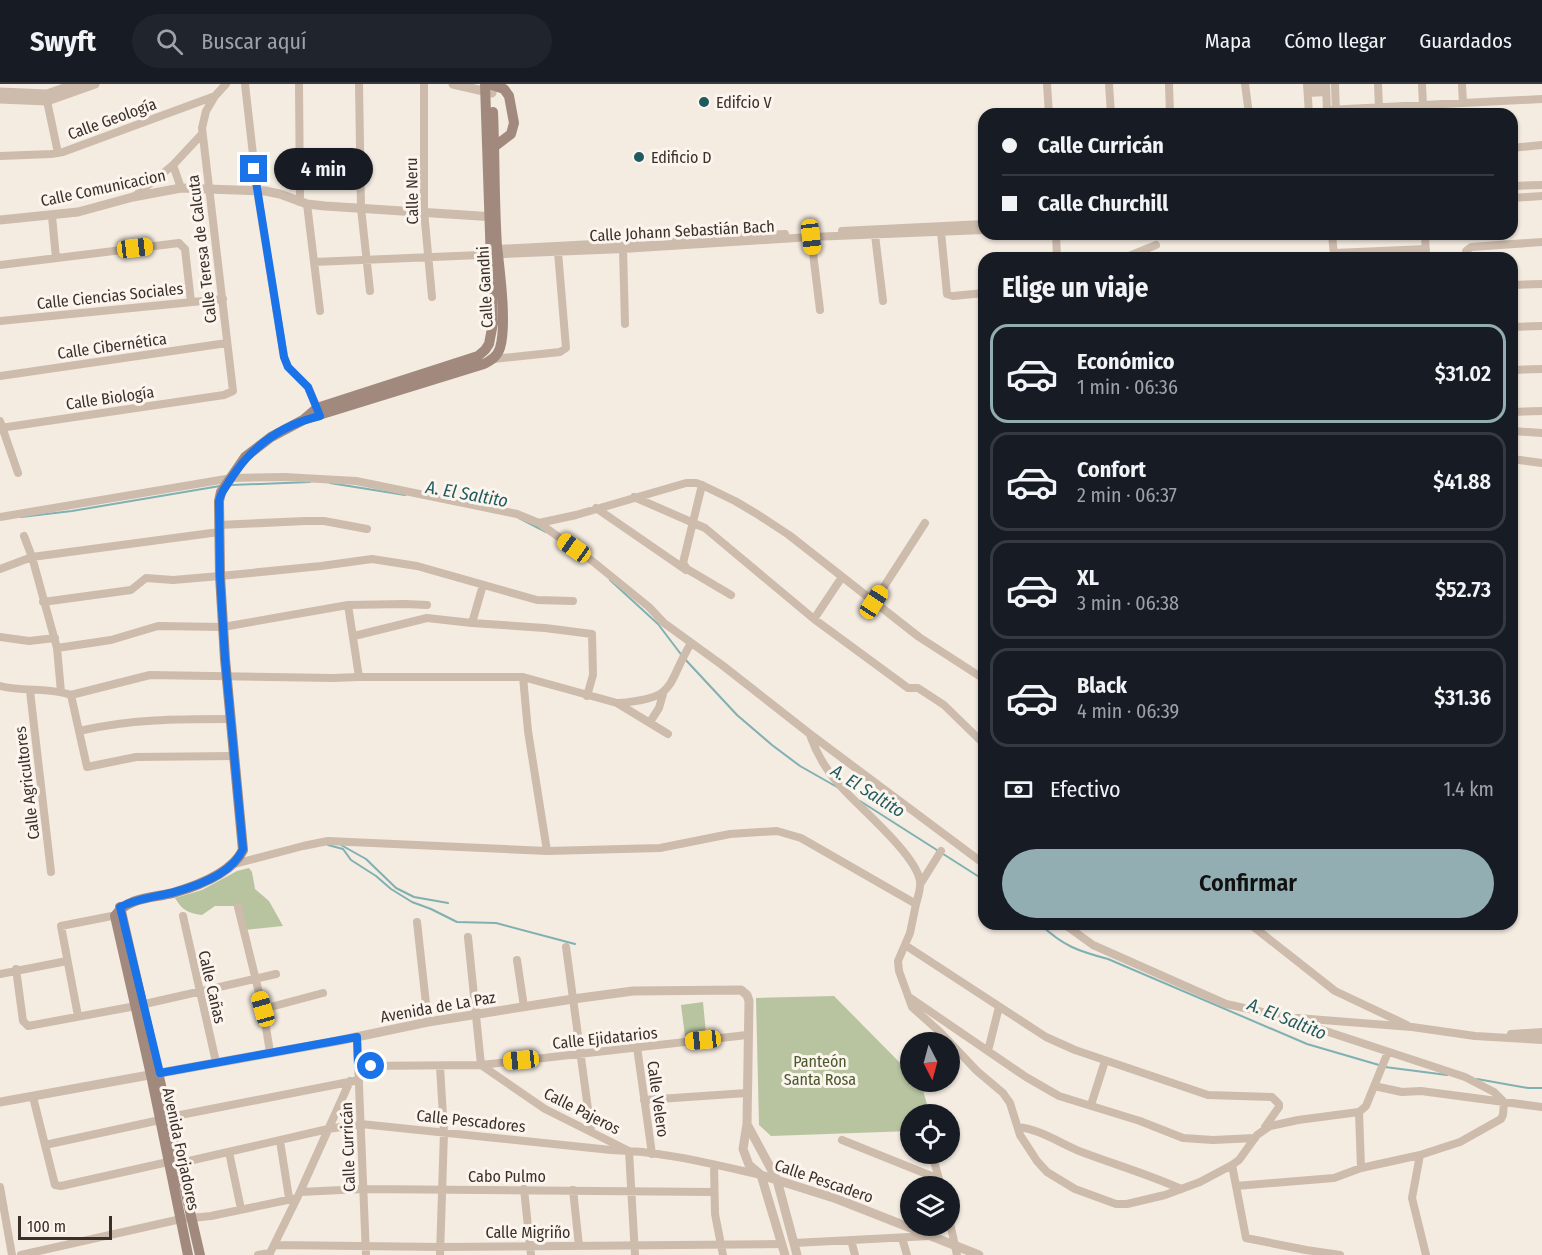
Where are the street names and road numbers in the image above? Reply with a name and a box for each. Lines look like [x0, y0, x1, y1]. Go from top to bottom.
street label: Calle Geología [65, 94, 159, 144]
street label: Calle Neru [402, 157, 422, 225]
street label: Calle Comunicacion [39, 165, 167, 211]
street label: Calle Teresa de Calcuta [183, 173, 221, 324]
street label: Calle Johann Sebastián Bach [589, 217, 775, 245]
street label: Calle Gandhi [473, 245, 497, 329]
street label: Calle Ciencias Sociales [36, 279, 184, 313]
street label: Calle Cibernética [56, 329, 168, 363]
street label: Calle Biología [65, 382, 155, 414]
street label: Calle Agricultores [11, 725, 43, 841]
street label: Calle Cañas [194, 949, 230, 1026]
street label: Avenida de La Paz [379, 988, 497, 1026]
street label: Calle Ejidatarios [552, 1023, 659, 1053]
street label: Calle Velero [643, 1060, 673, 1138]
street label: Calle Pajeros [541, 1084, 624, 1138]
street label: Avenida Forjadores [159, 1086, 203, 1212]
street label: Calle Curricán [337, 1102, 359, 1192]
street label: Calle Pescadores [415, 1106, 527, 1136]
street label: Calle Pescadero [772, 1155, 876, 1207]
street label: Cabo Pulmo [468, 1167, 546, 1186]
street label: Calle Migriño [485, 1223, 571, 1242]

